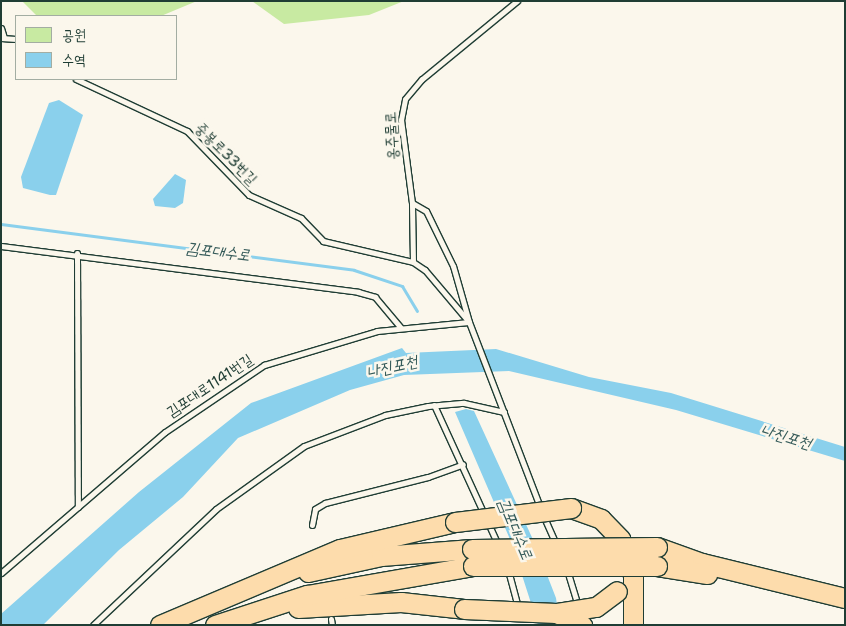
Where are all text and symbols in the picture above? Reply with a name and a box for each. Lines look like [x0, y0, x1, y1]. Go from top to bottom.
legend [15, 15, 178, 80]
text: 공원 [62, 25, 86, 45]
text: 수역 [62, 50, 86, 70]
street label: 옹주물로 [382, 111, 402, 161]
street label: 중봉로33번길 [191, 119, 261, 189]
water label: 김포대수로 [185, 239, 251, 265]
street label: 김포대로1141번길 [164, 351, 256, 421]
water label: 나진포천 [365, 352, 419, 382]
water label: 나진포천 [759, 420, 813, 454]
water label: 김포대수로 [494, 496, 536, 562]

